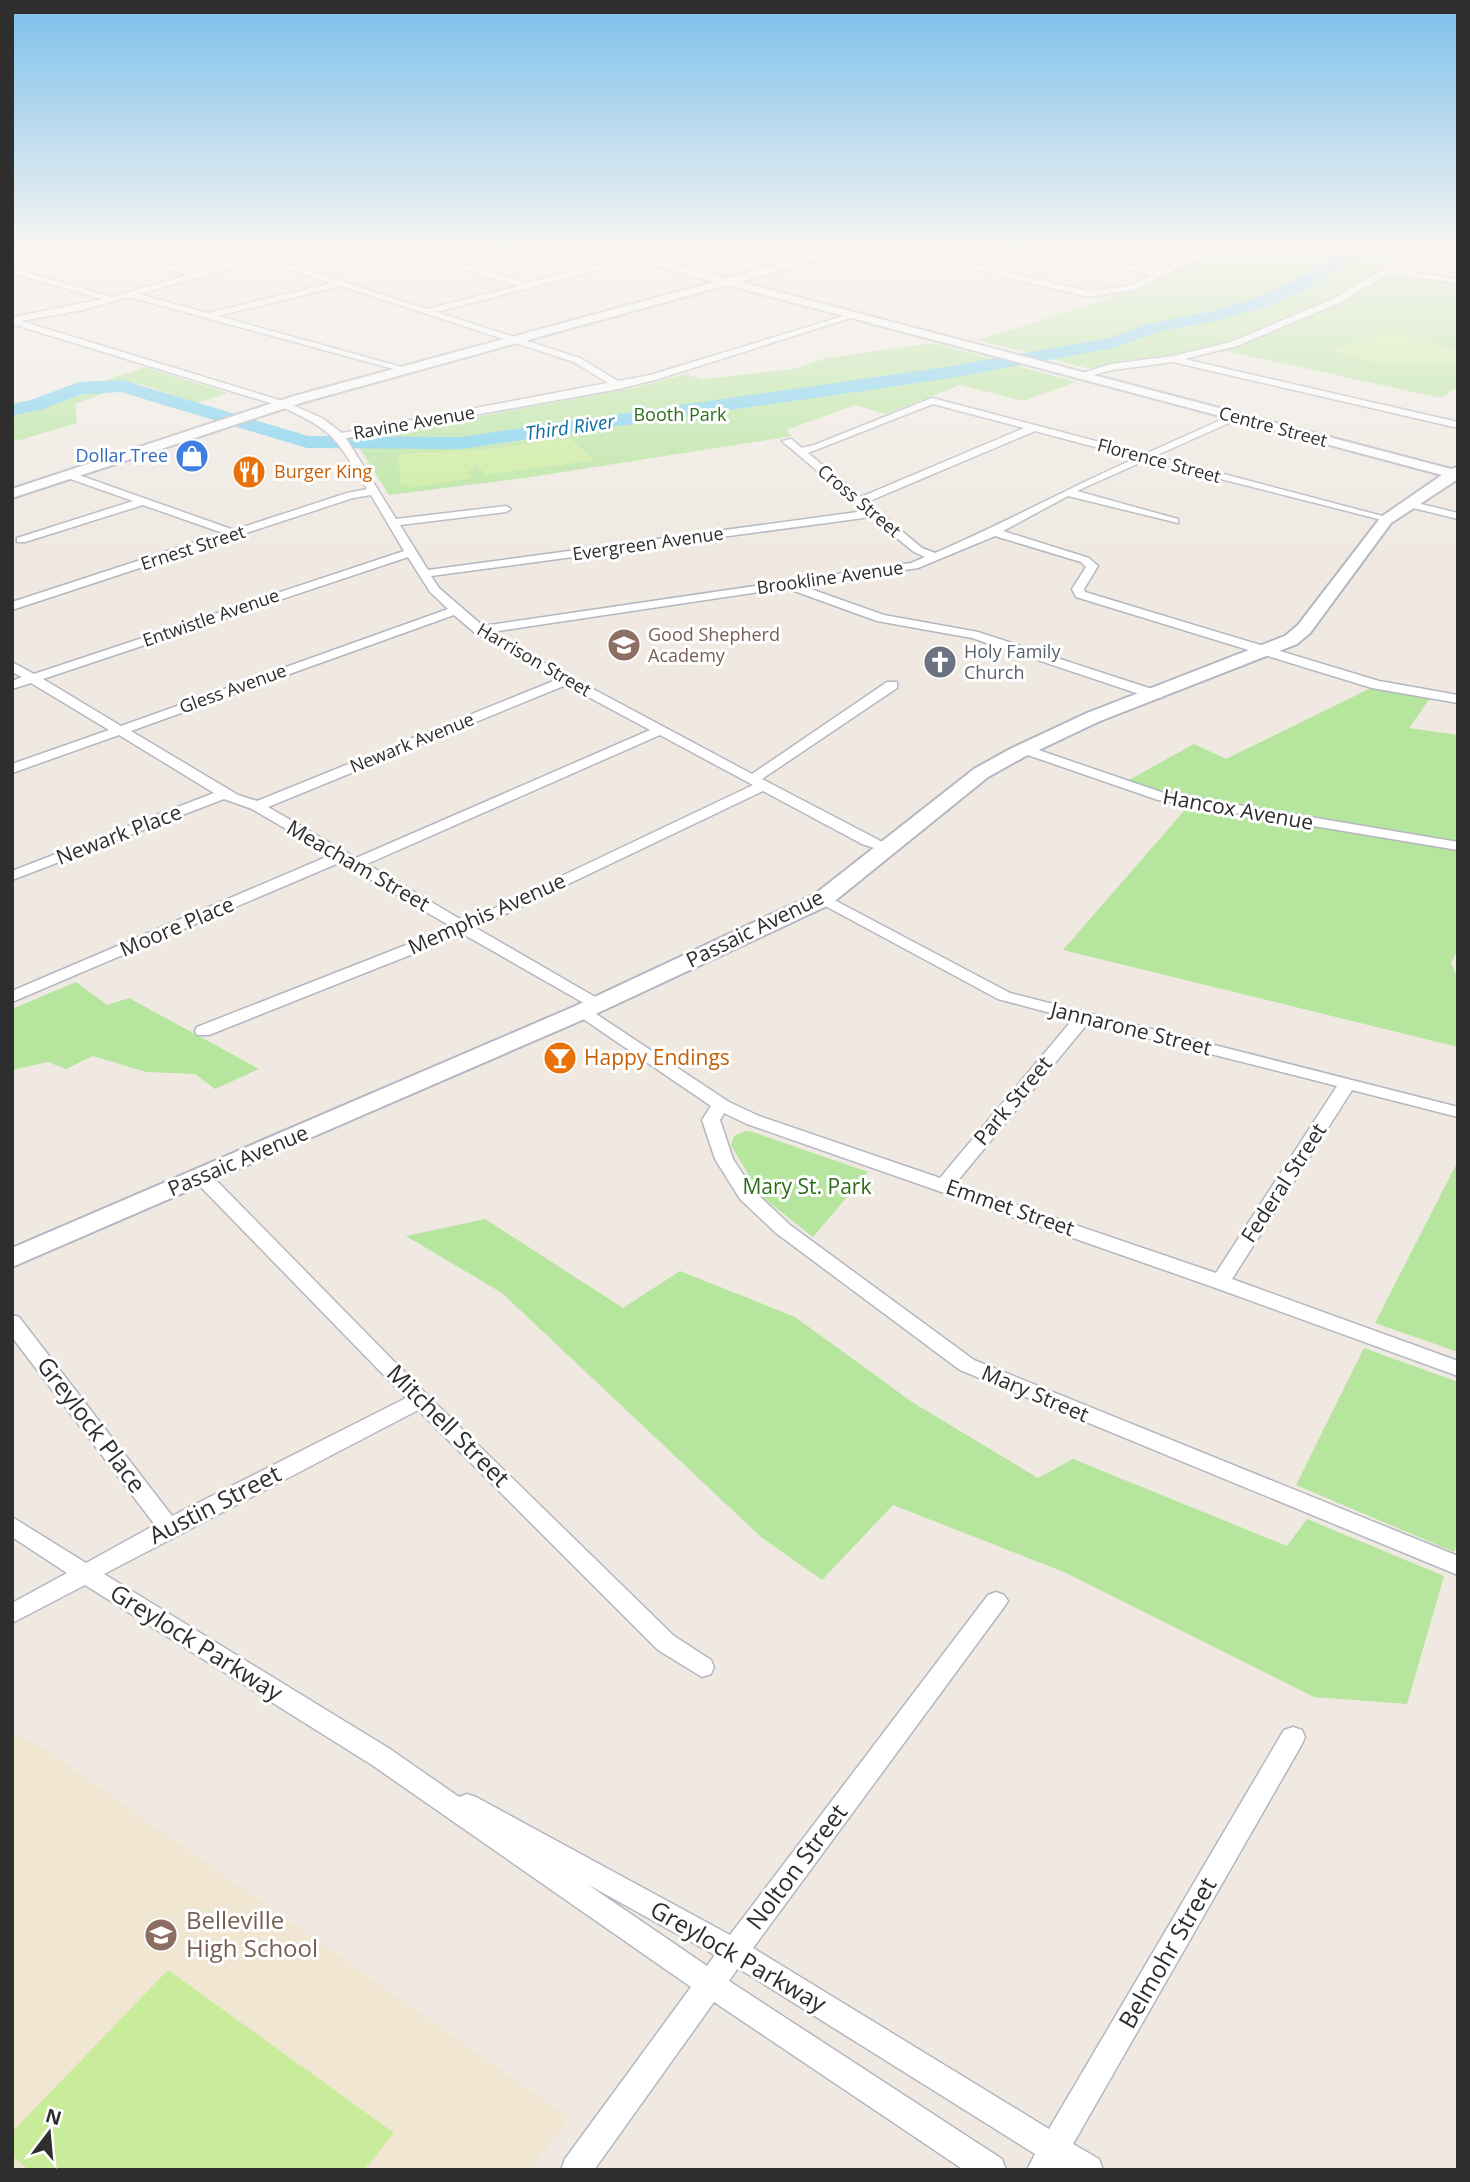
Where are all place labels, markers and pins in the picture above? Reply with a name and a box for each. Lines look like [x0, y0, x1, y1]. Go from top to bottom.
shop icon: Dollar Tree [173, 437, 211, 475]
place label: Dollar Tree [76, 443, 168, 467]
restaurant icon: Burger King [230, 453, 268, 491]
place label: Burger King [274, 459, 373, 483]
place label: Good Shepherd Academy [648, 622, 780, 667]
school or university icon: Good Shepherd Academy [605, 626, 643, 664]
place label: Holy Family Church [964, 639, 1061, 684]
church icon: Holy Family Church [921, 643, 959, 681]
bar icon: Happy Endings [541, 1039, 579, 1077]
place label: Happy Endings [584, 1043, 730, 1071]
place label: Belleville High School [186, 1903, 318, 1964]
school or university icon: Belleville High School [142, 1916, 180, 1954]

